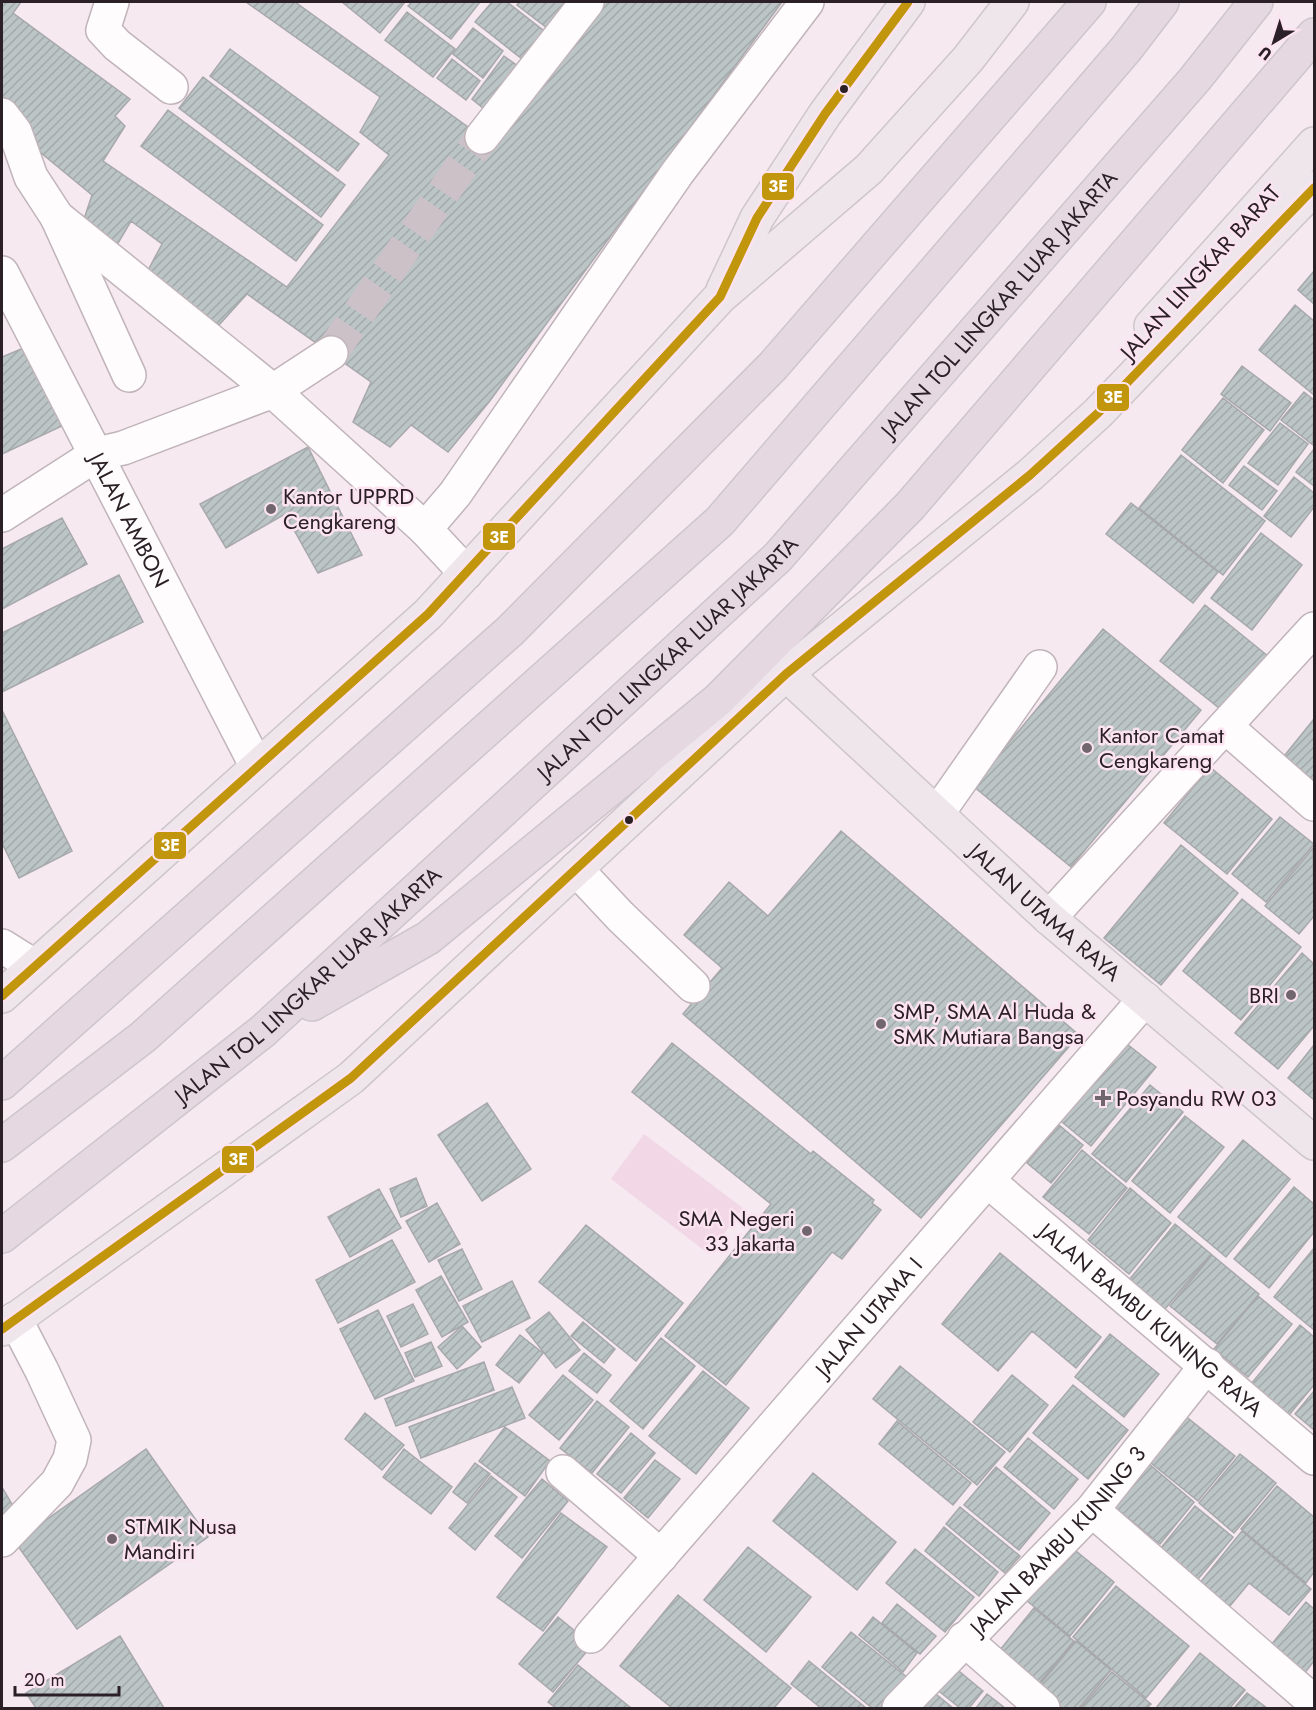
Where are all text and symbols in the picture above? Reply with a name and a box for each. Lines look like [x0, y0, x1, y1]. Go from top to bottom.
north arrow [1244, 12, 1304, 72]
text: U [1254, 41, 1277, 66]
unlabelled marker [838, 83, 850, 95]
street label: JALAN TOL LINGKAR LUAR JAKARTA [871, 163, 1125, 447]
line badge: 3E [761, 172, 795, 201]
text: 3E [768, 175, 788, 198]
street label: JALAN LINGKAR BARAT [1111, 177, 1288, 369]
line badge: 3E [1096, 383, 1130, 412]
text: 3E [1103, 386, 1123, 409]
street label: JALAN AMBON [80, 444, 178, 593]
place label: Kantor UPPRD Cengkareng [283, 480, 414, 537]
marker: Kantor UPPRD Cengkareng [264, 502, 278, 516]
line badge: 3E [482, 522, 516, 551]
text: 3E [489, 526, 509, 549]
street label: JALAN TOL LINGKAR LUAR JAKARTA [528, 529, 806, 789]
place label: Kantor Camat Cengkareng [1099, 719, 1224, 776]
marker: Kantor Camat Cengkareng [1080, 741, 1094, 755]
unlabelled marker [623, 814, 635, 826]
line badge: 3E [153, 831, 187, 860]
text: 3E [160, 834, 180, 857]
street label: JALAN UTAMA RAYA [960, 834, 1128, 989]
street label: JALAN TOL LINGKAR LUAR JAKARTA [165, 858, 449, 1113]
place label: BRI [1249, 979, 1279, 1011]
marker: BRI [1284, 988, 1298, 1002]
place label: SMP, SMA Al Huda & SMK Mutiara Bangsa [893, 995, 1096, 1052]
marker: SMP, SMA Al Huda & SMK Mutiara Bangsa [874, 1017, 888, 1031]
place label: Posyandu RW 03 [1116, 1082, 1277, 1114]
marker: Posyandu RW 03 [1094, 1089, 1112, 1107]
line badge: 3E [221, 1145, 255, 1174]
text: 3E [228, 1148, 248, 1171]
place label: SMA Negeri 33 Jakarta [678, 1202, 795, 1259]
street label: JALAN BAMBU KUNING RAYA [1030, 1213, 1270, 1424]
marker: SMA Negeri 33 Jakarta [800, 1224, 814, 1238]
street label: JALAN UTAMA I [806, 1250, 930, 1386]
street label: JALAN BAMBU KUNING 3 [960, 1439, 1153, 1644]
place label: STMIK Nusa Mandiri [124, 1510, 237, 1567]
marker: STMIK Nusa Mandiri [105, 1532, 119, 1546]
scale bar [15, 1659, 118, 1697]
text: 20 m [24, 1667, 64, 1693]

